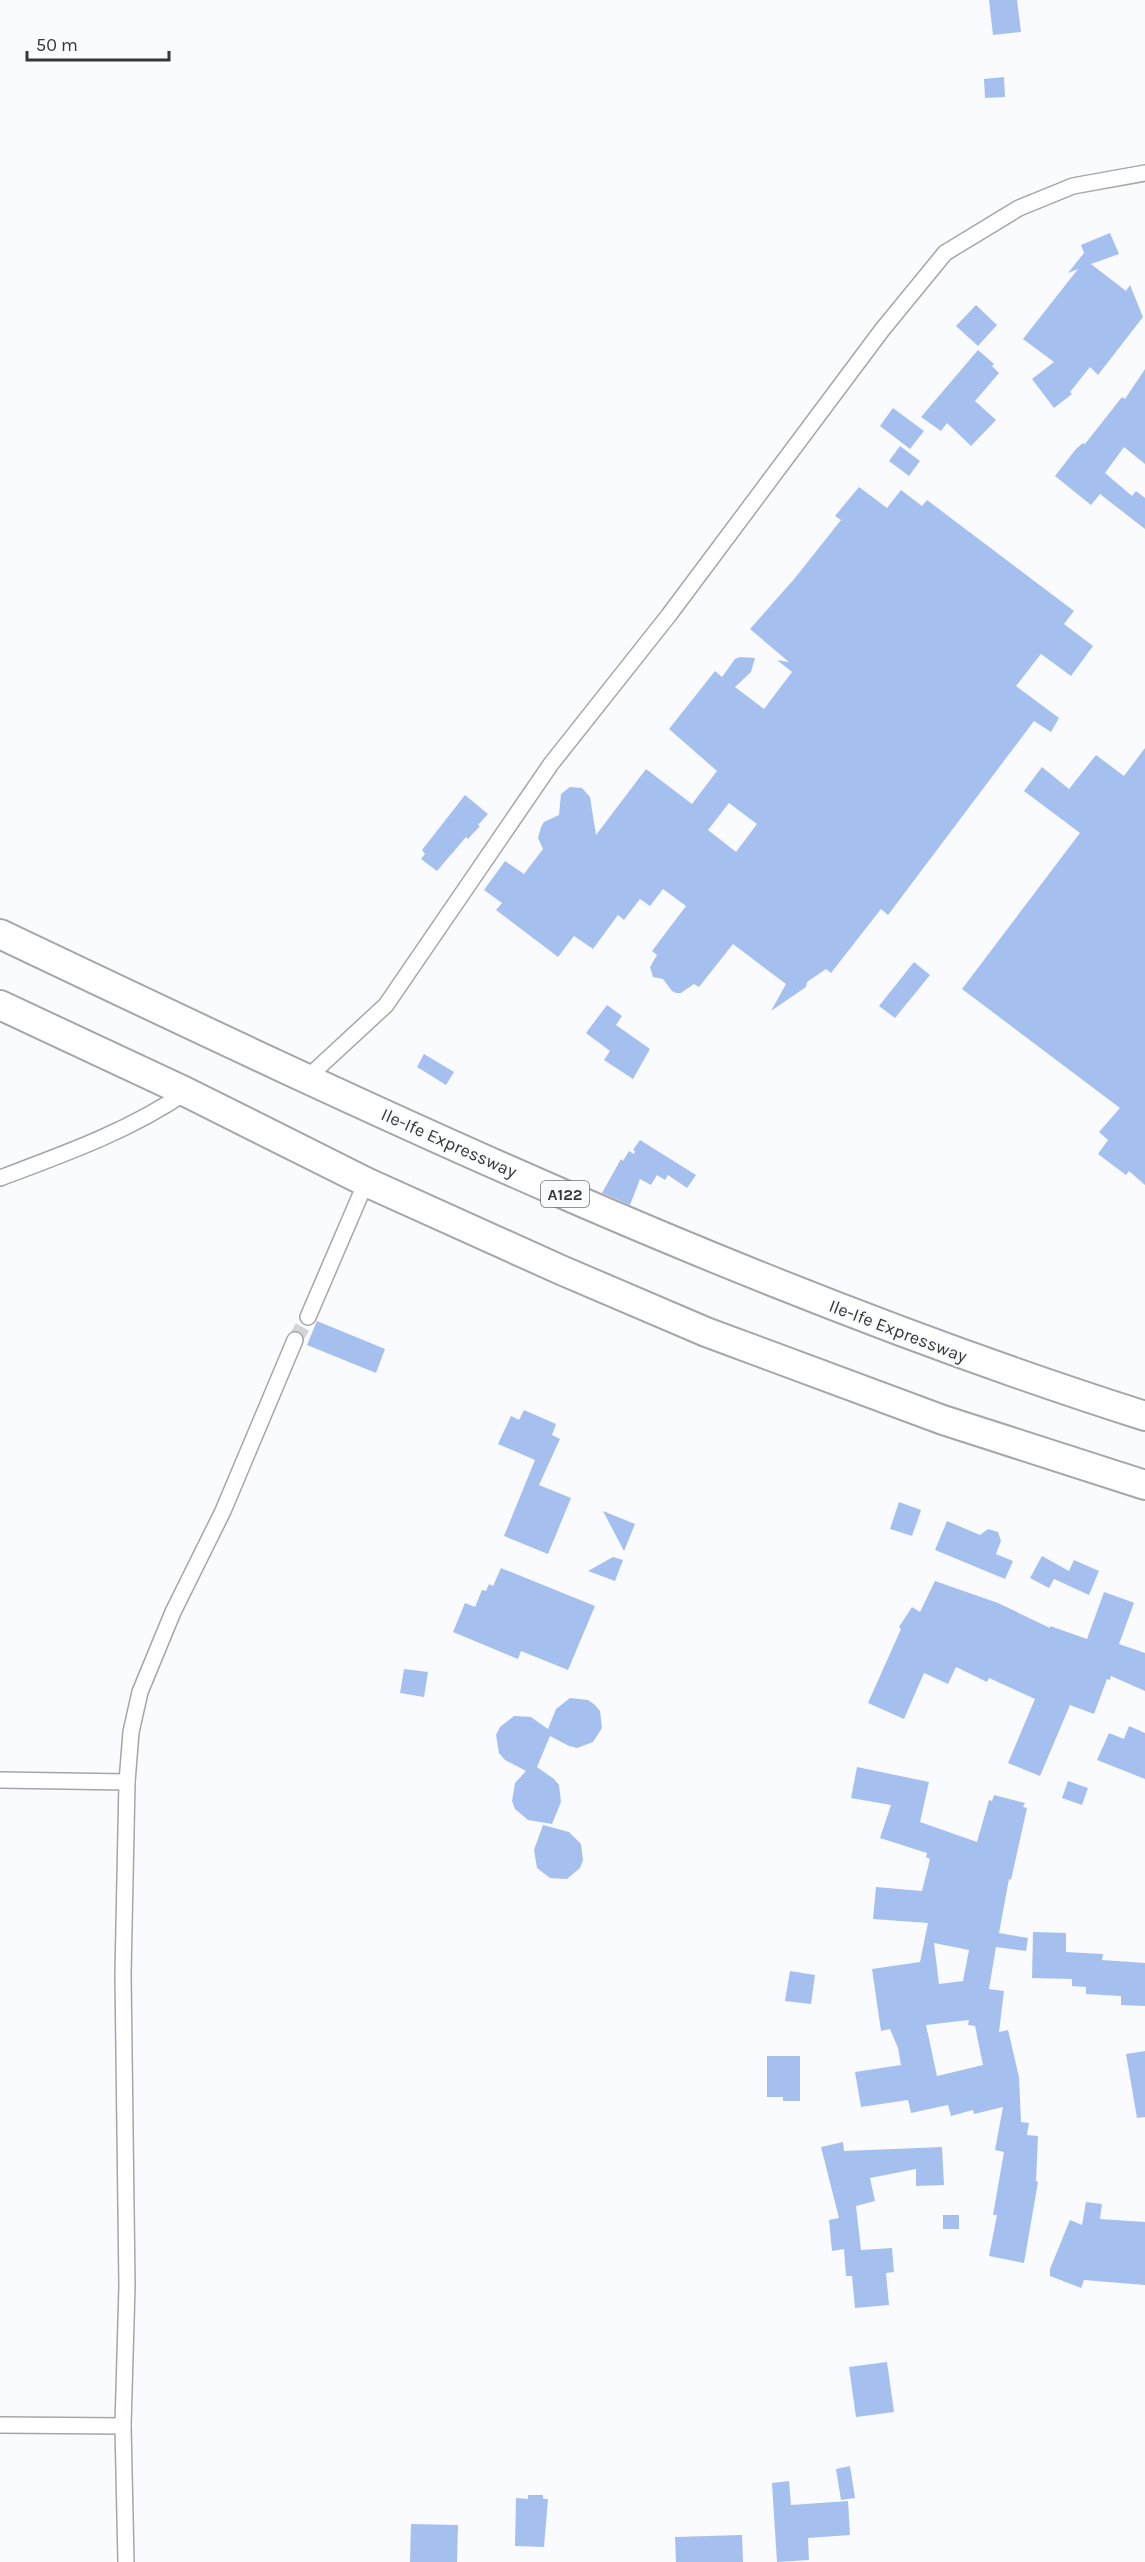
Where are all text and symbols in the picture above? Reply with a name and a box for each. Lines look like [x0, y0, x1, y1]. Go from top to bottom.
scale bar [27, 24, 170, 62]
text: 50 m [36, 34, 78, 56]
street label: Ile-Ife Expressway [378, 1103, 521, 1183]
road number: A122 [541, 1181, 589, 1207]
street label: Ile-Ife Expressway [826, 1295, 971, 1368]

